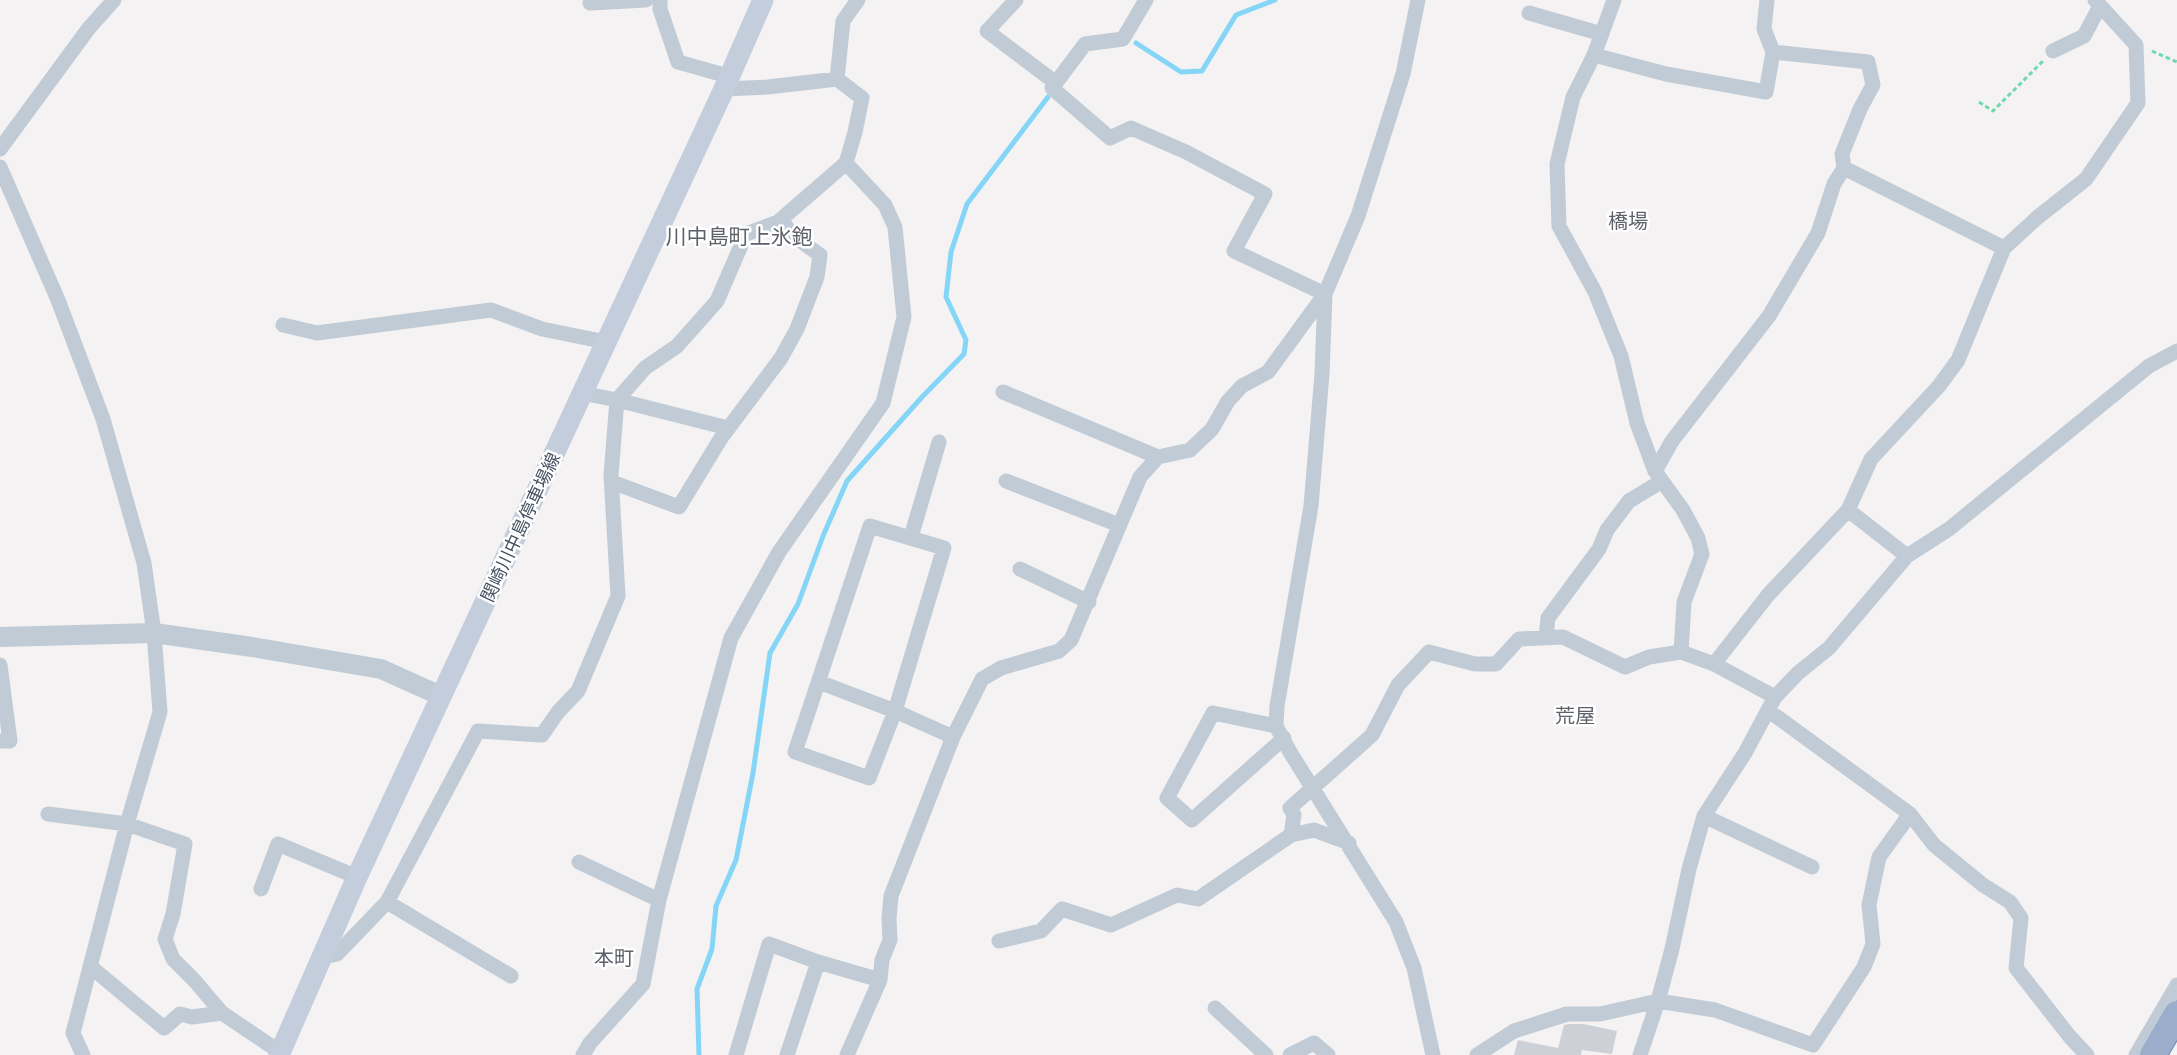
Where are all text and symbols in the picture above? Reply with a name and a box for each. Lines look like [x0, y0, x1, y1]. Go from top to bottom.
district label: 橋場 [1608, 208, 1648, 232]
district label: 川中島町上氷鉋 [666, 223, 813, 248]
street label: 関崎川中島停車場線 [476, 449, 564, 605]
district label: 荒屋 [1555, 703, 1595, 727]
district label: 本町 [594, 945, 634, 969]

